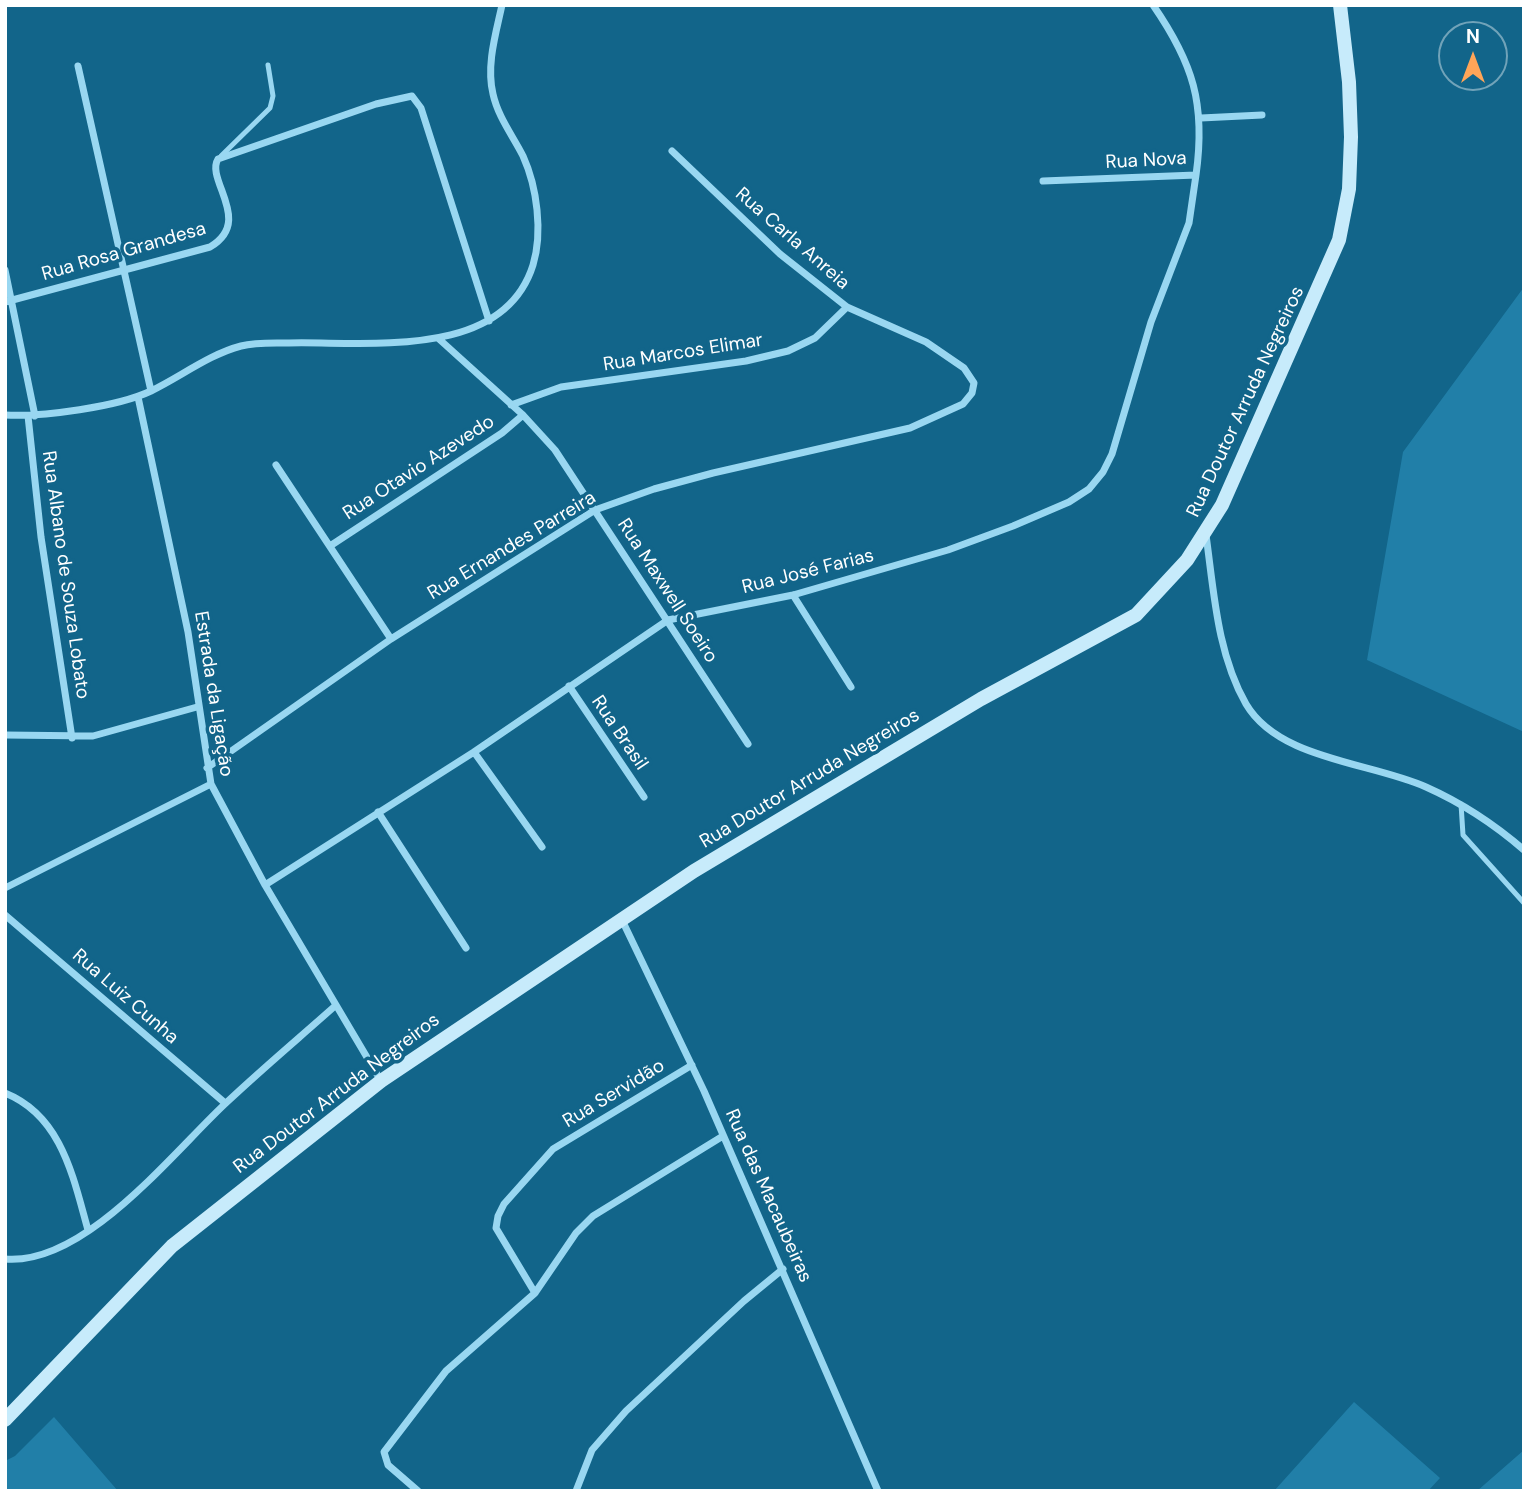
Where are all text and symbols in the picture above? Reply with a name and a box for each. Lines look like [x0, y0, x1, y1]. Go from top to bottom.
north arrow [1438, 21, 1508, 91]
text: N [1466, 24, 1480, 49]
street label: Rua Nova [1105, 147, 1187, 175]
street label: Rua Carla Anreia [730, 183, 854, 295]
street label: Rua Rosa Grandesa [39, 218, 209, 286]
street label: Rua Doutor Arruda Negreiros [1182, 283, 1310, 521]
street label: Rua Marcos Elimar [602, 329, 764, 377]
street label: Rua Otavio Azevedo [339, 411, 499, 525]
street label: Rua Albano de Souza Lobato [36, 450, 94, 700]
street label: Rua Ernandes Parreira [424, 487, 600, 605]
street label: Rua Maxwell Soeiro [612, 515, 722, 667]
street label: Rua José Farias [740, 545, 876, 599]
street label: Estrada da Ligação [189, 610, 237, 778]
street label: Rua Brasil [586, 692, 652, 774]
street label: Rua Doutor Arruda Negreiros [696, 704, 924, 854]
street label: Rua Luiz Cunha [67, 945, 183, 1049]
street label: Rua Doutor Arruda Negreiros [229, 1009, 445, 1179]
street label: Rua Servidão [559, 1055, 669, 1133]
street label: Rua das Macaubeiras [720, 1106, 816, 1286]

